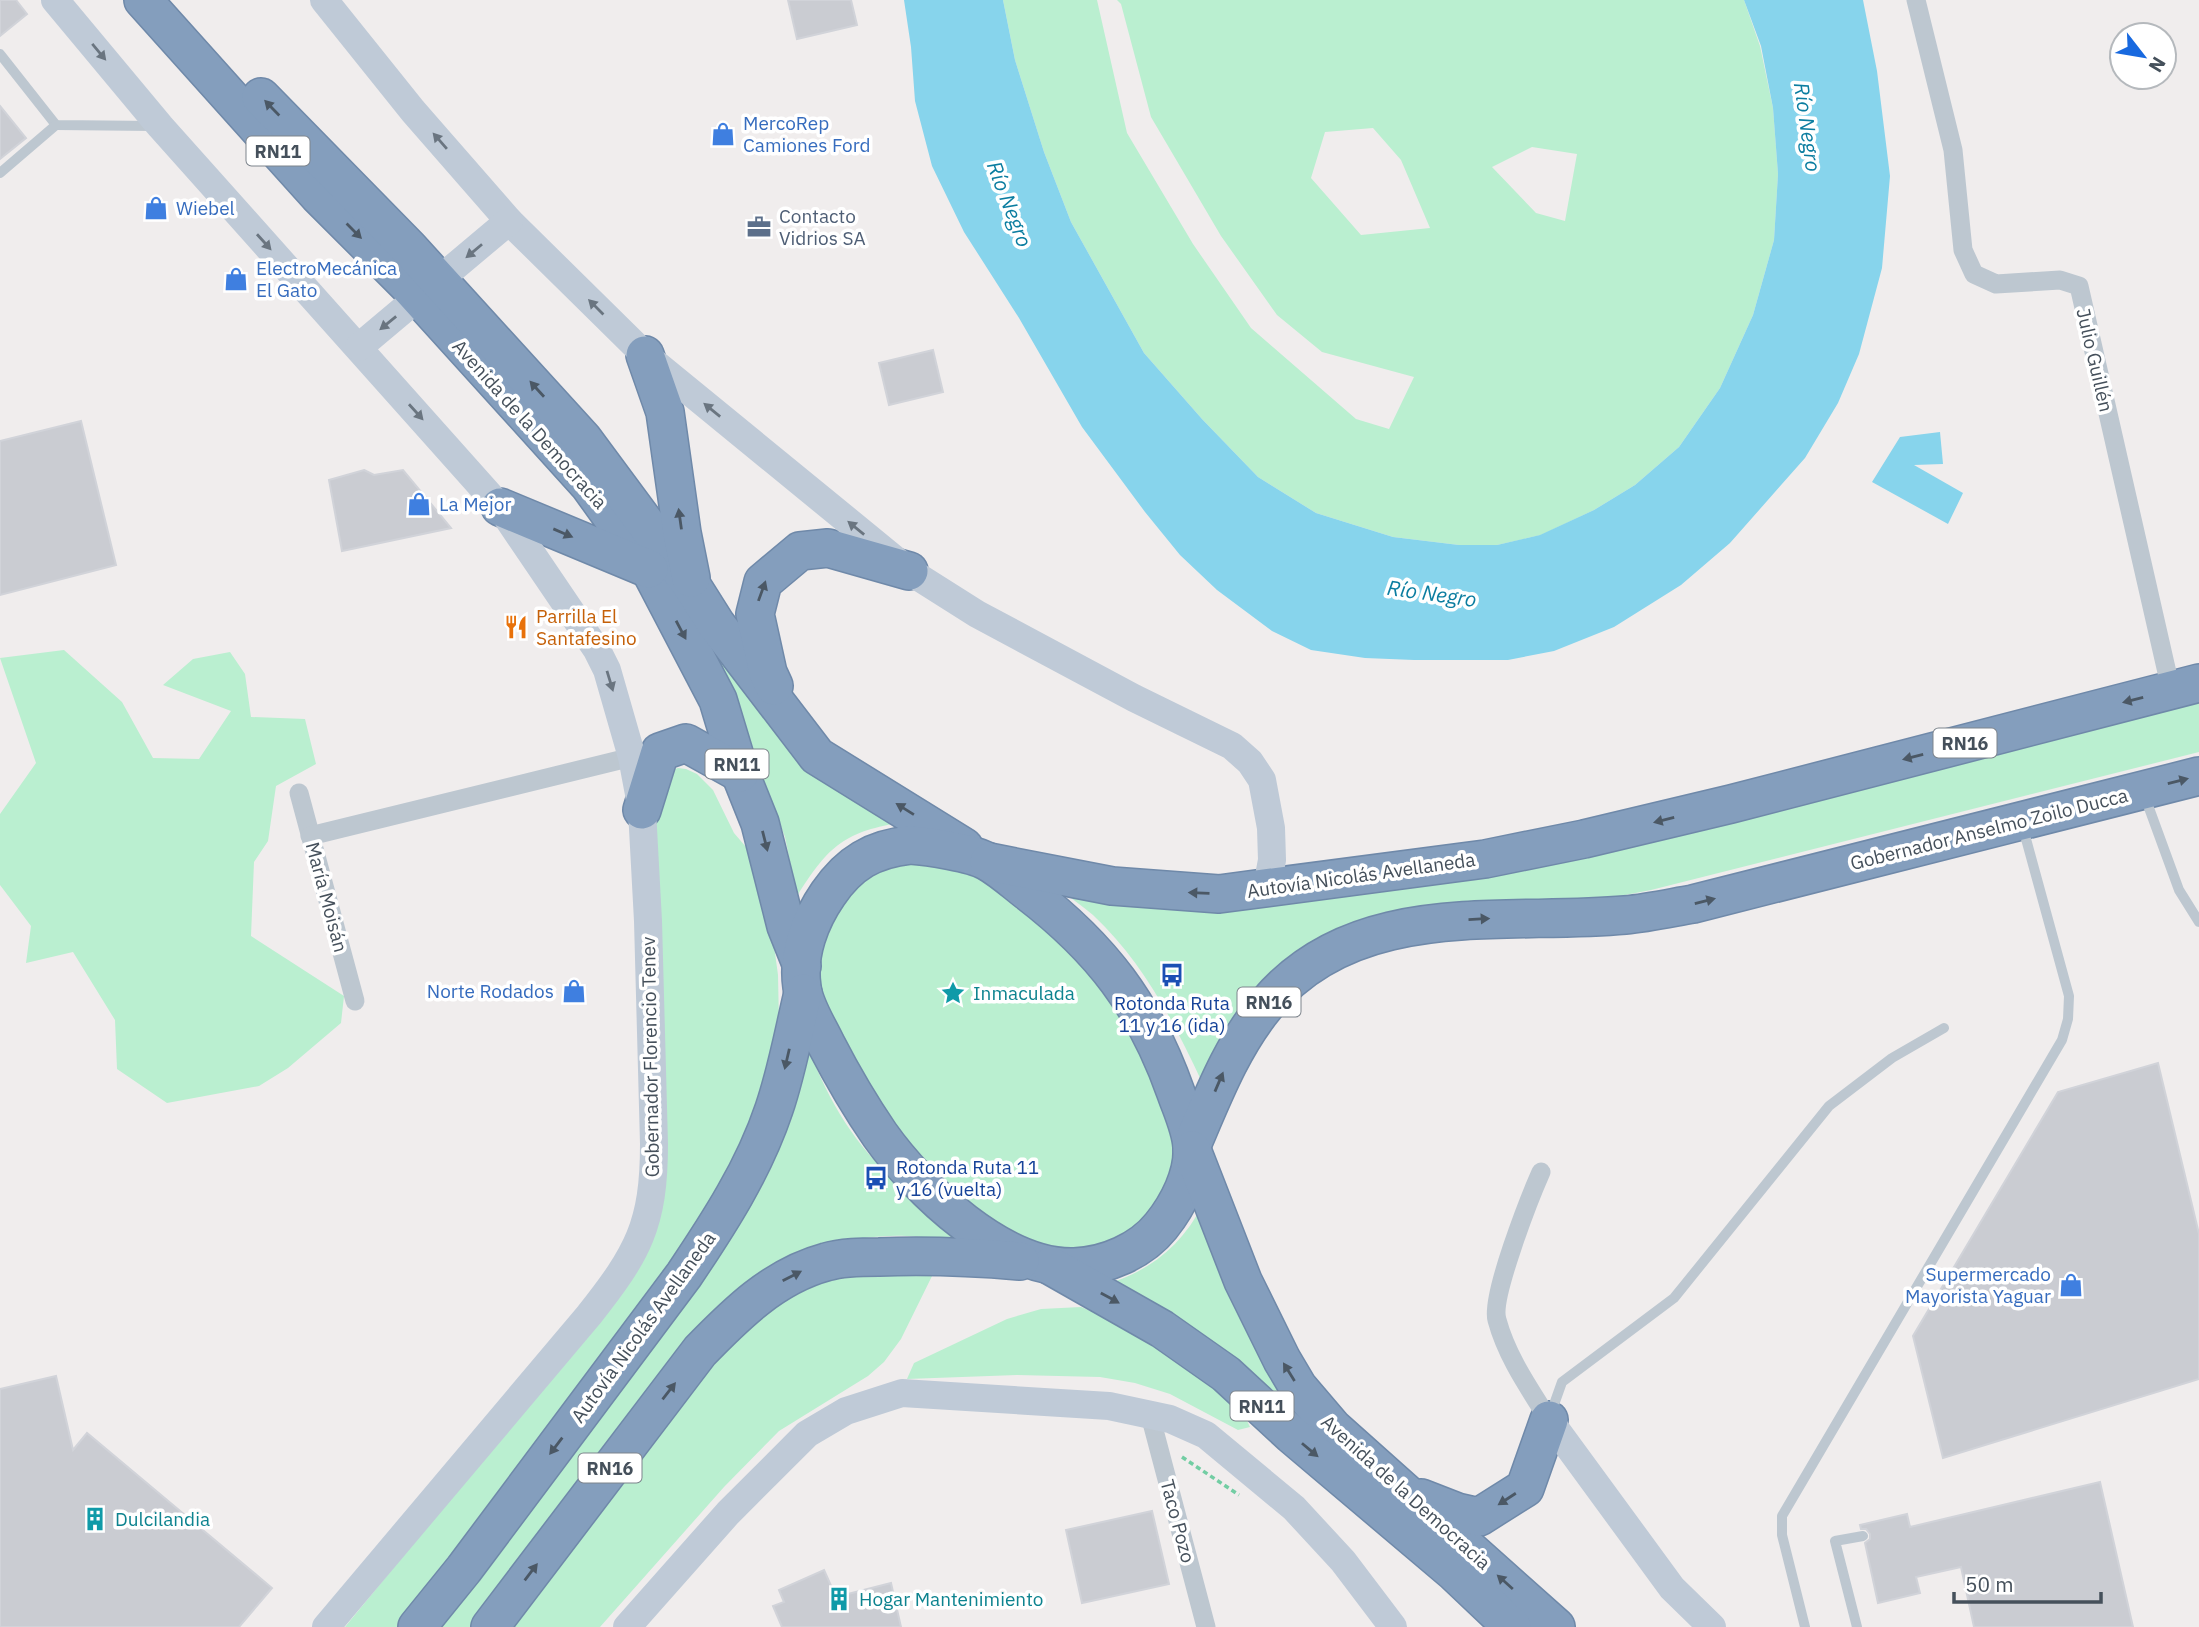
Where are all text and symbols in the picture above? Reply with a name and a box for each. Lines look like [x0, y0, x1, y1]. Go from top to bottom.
north arrow [2108, 21, 2178, 91]
one-way arrow [91, 43, 106, 61]
text: N [2144, 53, 2171, 77]
water label: Río Negro [1788, 80, 1828, 174]
one-way arrow [264, 100, 280, 116]
place label: MercoRep Camiones Ford [743, 111, 871, 157]
shop icon: MercoRep Camiones Ford [709, 120, 737, 148]
one-way arrow [433, 133, 448, 150]
road number: RN11 [246, 136, 310, 166]
water label: Río Negro [981, 157, 1039, 251]
shop icon: Wiebel [142, 194, 170, 222]
place label: Wiebel [176, 196, 235, 220]
place label: Contacto Vidrios SA [779, 204, 866, 250]
office icon: Contacto Vidrios SA [745, 213, 773, 241]
one-way arrow [345, 223, 362, 239]
one-way arrow [256, 233, 272, 250]
one-way arrow [465, 243, 482, 258]
place label: ElectroMecánica El Gato [256, 256, 397, 302]
shop icon: ElectroMecánica El Gato [222, 265, 250, 293]
one-way arrow [588, 298, 605, 315]
street label: Julio Guillén [2071, 306, 2119, 414]
one-way arrow [380, 315, 397, 330]
street label: Avenida de la Democracia [448, 334, 612, 514]
one-way arrow [529, 381, 545, 398]
one-way arrow [703, 402, 721, 417]
one-way arrow [408, 403, 423, 420]
shop icon: La Mejor [405, 490, 433, 518]
place label: La Mejor [439, 492, 511, 516]
one-way arrow [674, 507, 685, 529]
one-way arrow [847, 521, 864, 536]
one-way arrow [553, 528, 574, 539]
water label: Río Negro [1385, 573, 1479, 613]
one-way arrow [757, 580, 768, 601]
place label: Parrilla El Santafesino [536, 604, 637, 650]
restaurant icon: Parrilla El Santafesino [502, 613, 530, 641]
one-way arrow [676, 620, 687, 640]
one-way arrow [605, 670, 615, 691]
one-way arrow [2122, 695, 2144, 706]
road number: RN16 [1934, 728, 1996, 758]
road number: RN11 [706, 750, 768, 778]
one-way arrow [1901, 752, 1923, 763]
one-way arrow [2167, 775, 2189, 786]
street label: Gobernador Anselmo Zoilo Ducca [1848, 783, 2130, 875]
one-way arrow [895, 803, 915, 816]
one-way arrow [1653, 815, 1675, 826]
one-way arrow [760, 830, 771, 852]
street label: María Moisán [301, 839, 353, 955]
street label: Autovía Nicolás Avellaneda [1245, 847, 1477, 903]
one-way arrow [1187, 887, 1209, 898]
one-way arrow [1694, 895, 1716, 906]
one-way arrow [1468, 914, 1490, 925]
street label: Gobernador Florencio Tenev [636, 936, 664, 1178]
bus stop icon: Rotonda Ruta 11 y 16 (ida) [1158, 961, 1186, 989]
shop icon: Norte Rodados [560, 977, 588, 1005]
place label: Norte Rodados [427, 979, 554, 1003]
place icon: Inmaculada [939, 979, 967, 1007]
place label: Inmaculada [973, 981, 1075, 1005]
road number: RN16 [1238, 987, 1300, 1016]
place label: Rotonda Ruta 11 y 16 (ida) [1114, 991, 1230, 1037]
one-way arrow [781, 1048, 792, 1070]
one-way arrow [1214, 1072, 1225, 1093]
place label: Rotonda Ruta 11 y 16 (vuelta) [896, 1155, 1039, 1201]
bus stop icon: Rotonda Ruta 11 y 16 (vuelta) [862, 1164, 890, 1192]
street label: Autovía Nicolás Avellaneda [566, 1227, 720, 1427]
place label: Supermercado Mayorista Yaguar [1905, 1262, 2051, 1308]
one-way arrow [783, 1270, 802, 1282]
shop icon: Supermercado Mayorista Yaguar [2057, 1271, 2085, 1299]
one-way arrow [1100, 1292, 1119, 1304]
one-way arrow [1282, 1362, 1295, 1381]
one-way arrow [661, 1382, 675, 1400]
road number: RN11 [1230, 1392, 1294, 1420]
street label: Avenida de la Democracia [1316, 1410, 1496, 1574]
one-way arrow [548, 1437, 563, 1455]
one-way arrow [1301, 1442, 1318, 1457]
road number: RN16 [578, 1454, 642, 1483]
street label: Taco Pozo [1155, 1477, 1201, 1565]
one-way arrow [1498, 1492, 1516, 1506]
building icon: Dulcilandia [81, 1505, 109, 1533]
place label: Dulcilandia [115, 1507, 210, 1531]
scale bar [1954, 1560, 2101, 1604]
one-way arrow [524, 1563, 538, 1582]
text: 50 m [1965, 1570, 2014, 1598]
one-way arrow [1497, 1574, 1514, 1590]
building icon: Hogar Mantenimiento [825, 1585, 853, 1613]
place label: Hogar Mantenimiento [859, 1587, 1043, 1611]

